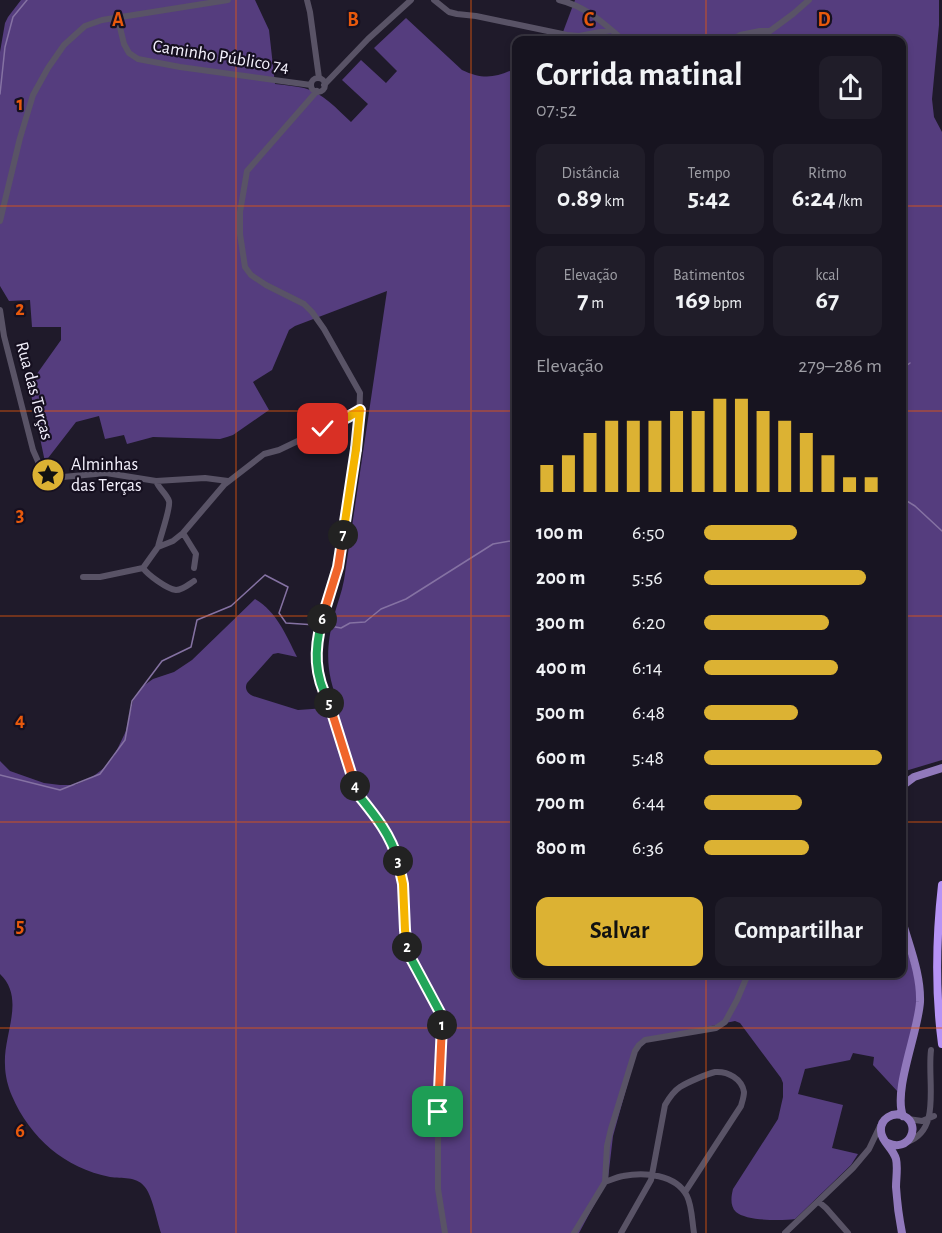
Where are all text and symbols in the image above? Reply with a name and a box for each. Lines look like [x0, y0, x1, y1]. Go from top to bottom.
text: A [112, 10, 124, 30]
text: B [347, 10, 359, 30]
text: C [584, 10, 595, 30]
text: D [817, 10, 831, 30]
street label: Caminho Público 74 [151, 37, 291, 77]
button: share [819, 56, 882, 119]
text: Corrida matinal [536, 59, 743, 92]
text: 1 [16, 94, 24, 114]
text: 07:52 [536, 100, 577, 120]
text: Distância [562, 165, 620, 181]
text: Tempo [688, 165, 730, 181]
text: Ritmo [808, 165, 847, 181]
text: 0.89 [557, 185, 602, 211]
text: 5:42 [688, 185, 730, 211]
text: 6:24 [792, 185, 836, 211]
text: km [602, 193, 624, 209]
text: /km [836, 193, 863, 209]
text: Elevação [564, 267, 618, 283]
text: Batimentos [673, 267, 745, 283]
text: kcal [815, 267, 840, 283]
text: 7 [577, 287, 589, 313]
text: 169 [676, 287, 710, 313]
text: 67 [815, 287, 839, 313]
text: m [589, 295, 604, 311]
text: bpm [710, 295, 742, 311]
text: 2 [15, 299, 25, 319]
street label: Rua das Terças [12, 340, 56, 442]
text: Elevação [536, 356, 604, 376]
text: 279–286 m [798, 356, 882, 376]
pin [297, 403, 348, 454]
icon: check [306, 412, 339, 445]
place label: Alminhas das Terças [71, 456, 142, 495]
place icon: Alminhas das Terças [30, 457, 66, 493]
text: 3 [16, 505, 24, 525]
pin: 7 [328, 520, 358, 550]
text: 100 m [536, 523, 583, 543]
text: 6:50 [632, 523, 665, 543]
text: 7 [340, 527, 346, 543]
text: 200 m [536, 568, 585, 588]
text: 5:56 [632, 568, 663, 588]
pin: 6 [307, 604, 337, 634]
text: 6 [318, 611, 326, 627]
text: 300 m [536, 613, 585, 633]
text: 6:20 [632, 613, 666, 633]
text: 400 m [536, 658, 586, 678]
text: 6:14 [632, 658, 662, 678]
pin: 5 [314, 688, 344, 718]
text: 5 [326, 695, 332, 711]
text: 500 m [536, 703, 585, 723]
text: 6:48 [632, 703, 665, 723]
text: 4 [15, 710, 25, 730]
text: 600 m [536, 748, 586, 768]
text: 5:48 [632, 748, 664, 768]
pin: 4 [340, 771, 370, 801]
text: 4 [351, 778, 359, 794]
text: 700 m [536, 793, 585, 813]
text: 6:44 [632, 793, 665, 813]
text: 800 m [536, 838, 586, 858]
text: 6:36 [632, 838, 664, 858]
pin: 3 [383, 846, 413, 876]
text: 3 [395, 853, 401, 869]
button: Salvar [536, 897, 703, 966]
button: Compartilhar [715, 897, 882, 966]
text: 5 [16, 916, 24, 936]
pin: 2 [392, 932, 422, 962]
text: 2 [403, 939, 411, 955]
pin: 1 [427, 1010, 457, 1040]
text: 1 [439, 1017, 445, 1033]
pin [412, 1086, 463, 1137]
icon: arrive [421, 1095, 454, 1128]
text: 6 [15, 1121, 25, 1141]

